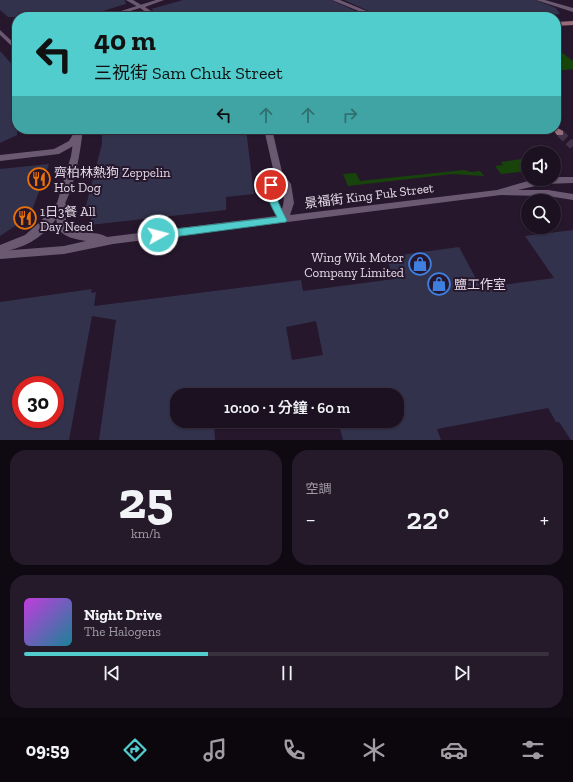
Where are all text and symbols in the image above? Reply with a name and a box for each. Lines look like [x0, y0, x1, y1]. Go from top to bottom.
text: 40 m [94, 24, 156, 57]
icon: left [28, 28, 80, 80]
text: 三祝街 Sam Chuk Street [94, 62, 283, 84]
icon: left [213, 104, 235, 126]
icon: ahead [255, 104, 277, 126]
icon: ahead [297, 104, 319, 126]
icon: right [339, 104, 361, 126]
map controls [521, 146, 561, 234]
button: sound [521, 146, 561, 186]
place label: 齊柏林熱狗 Zeppelin Hot Dog [54, 165, 171, 195]
restaurant icon: 齊柏林熱狗 Zeppelin Hot Dog [26, 166, 52, 192]
pin [254, 168, 288, 202]
icon: arrive [260, 174, 282, 196]
street label: 景福街 King Fuk Street [304, 180, 435, 211]
button: search [521, 194, 561, 234]
place label: 1日3餐 All Day Need [40, 204, 96, 234]
restaurant icon: 1日3餐 All Day Need [12, 205, 38, 231]
position arrow [137, 214, 179, 256]
place label: Wing Wik Motor Company Limited [304, 250, 404, 280]
shop icon: Wing Wik Motor Company Limited [407, 251, 433, 277]
shop icon: 鹽工作室 [426, 271, 452, 297]
place label: 鹽工作室 [454, 277, 506, 292]
speed limit sign: 30 [12, 376, 64, 428]
text: 10:00 · 1 分鐘 · 60 m [224, 399, 350, 417]
text: 25 [118, 469, 173, 531]
text: 空調 [306, 481, 332, 496]
text: 22° [406, 501, 449, 537]
text: − [306, 506, 316, 533]
text: + [540, 506, 549, 533]
text: km/h [131, 526, 161, 541]
text: Night Drive [84, 606, 162, 624]
text: The Halogens [84, 624, 161, 639]
icon: previous [101, 662, 123, 684]
icon: pause [276, 662, 298, 684]
icon: next [451, 662, 473, 684]
icon: directions [121, 736, 149, 764]
icon: music [201, 736, 229, 764]
icon: phone [280, 736, 308, 764]
icon: climate [360, 736, 388, 764]
icon: car [440, 736, 468, 764]
icon: filters [519, 736, 547, 764]
text: 09:59 [26, 739, 69, 761]

